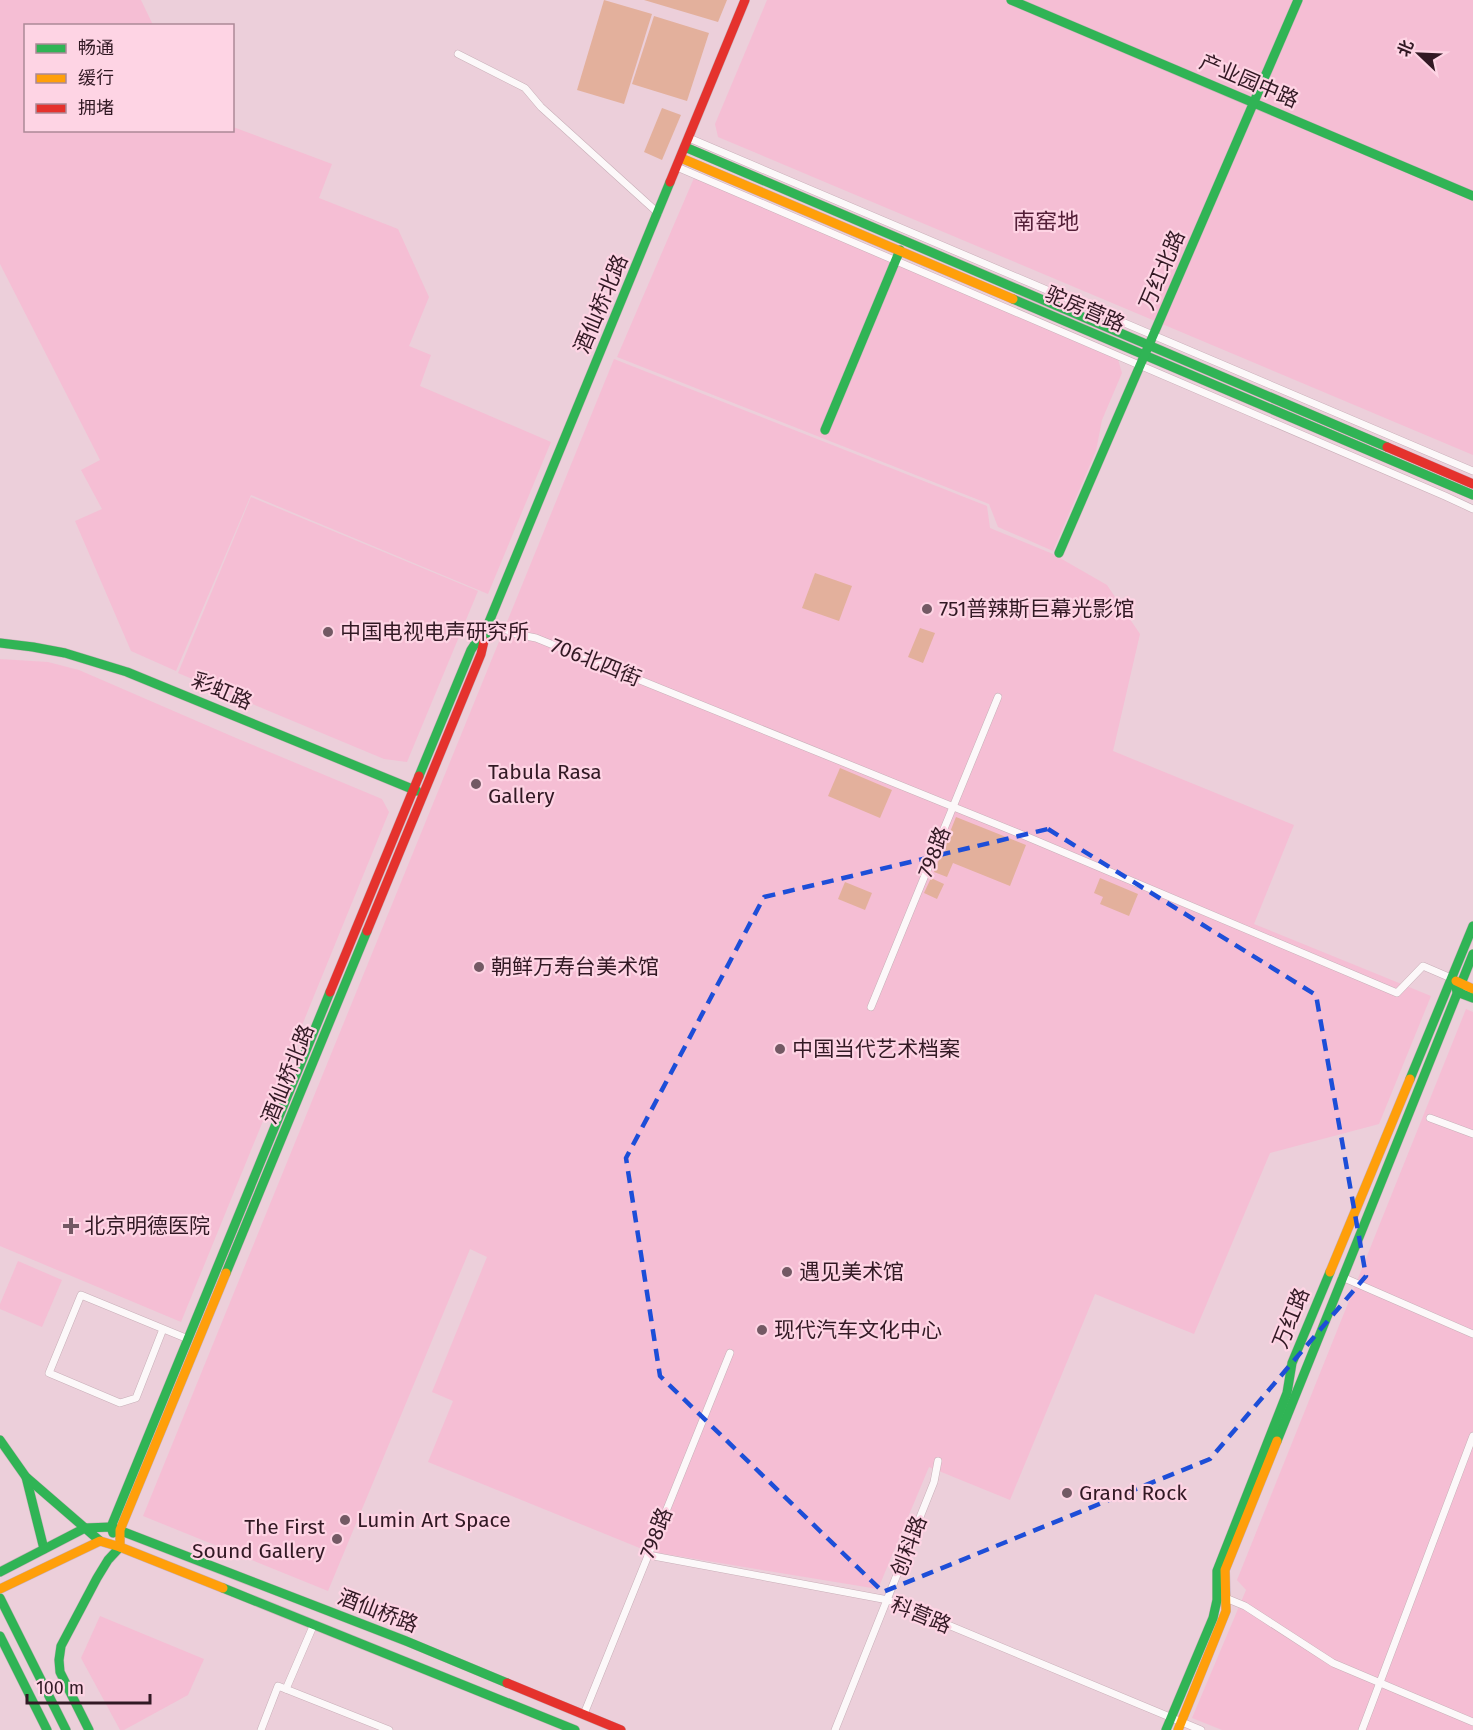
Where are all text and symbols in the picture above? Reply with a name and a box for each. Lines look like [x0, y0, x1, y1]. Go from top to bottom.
legend [24, 24, 234, 132]
north arrow [1389, 24, 1449, 84]
text: 畅通 [78, 37, 114, 59]
text: 北 [1394, 37, 1418, 59]
street label: 产业园中路 [1196, 49, 1302, 113]
text: 缓行 [78, 67, 114, 89]
text: 拥堵 [78, 97, 114, 119]
district label: 南窑地 [1013, 208, 1079, 235]
street label: 万红北路 [1134, 226, 1190, 314]
street label: 酒仙桥北路 [569, 251, 633, 357]
street label: 驼房营路 [1041, 281, 1129, 337]
place label: 751普辣斯巨幕光影馆 [939, 596, 1135, 622]
marker: 751普辣斯巨幕光影馆 [920, 602, 934, 616]
place label: 中国电视电声研究所 [340, 619, 529, 645]
marker: 中国电视电声研究所 [321, 625, 335, 639]
street label: 706北四街 [547, 632, 645, 692]
street label: 彩虹路 [188, 667, 256, 715]
place label: Tabula Rasa Gallery [488, 759, 602, 809]
marker: Tabula Rasa Gallery [469, 777, 483, 791]
street label: 798路 [912, 823, 956, 881]
place label: 朝鲜万寿台美术馆 [491, 954, 659, 980]
marker: 朝鲜万寿台美术馆 [472, 960, 486, 974]
street label: 酒仙桥北路 [256, 1020, 320, 1128]
place label: 中国当代艺术档案 [792, 1036, 960, 1062]
marker: 中国当代艺术档案 [773, 1042, 787, 1056]
place label: 北京明德医院 [84, 1213, 210, 1239]
marker: 北京明德医院 [62, 1217, 80, 1235]
place label: 遇见美术馆 [799, 1259, 904, 1285]
marker: 遇见美术馆 [780, 1265, 794, 1279]
street label: 万红路 [1267, 1284, 1315, 1352]
place label: 现代汽车文化中心 [774, 1317, 942, 1343]
marker: 现代汽车文化中心 [755, 1323, 769, 1337]
place label: Grand Rock [1079, 1480, 1187, 1506]
marker: Grand Rock [1060, 1486, 1074, 1500]
street label: 798路 [634, 1504, 678, 1562]
place label: Lumin Art Space [357, 1507, 511, 1533]
street label: 创科路 [886, 1512, 932, 1580]
marker: Lumin Art Space [338, 1513, 352, 1527]
place label: The First Sound Gallery [192, 1514, 326, 1564]
marker: The First Sound Gallery [330, 1532, 344, 1546]
street label: 酒仙桥路 [334, 1584, 422, 1638]
street label: 科营路 [887, 1591, 955, 1639]
scale bar [27, 1667, 150, 1705]
text: 100 m [36, 1677, 84, 1699]

